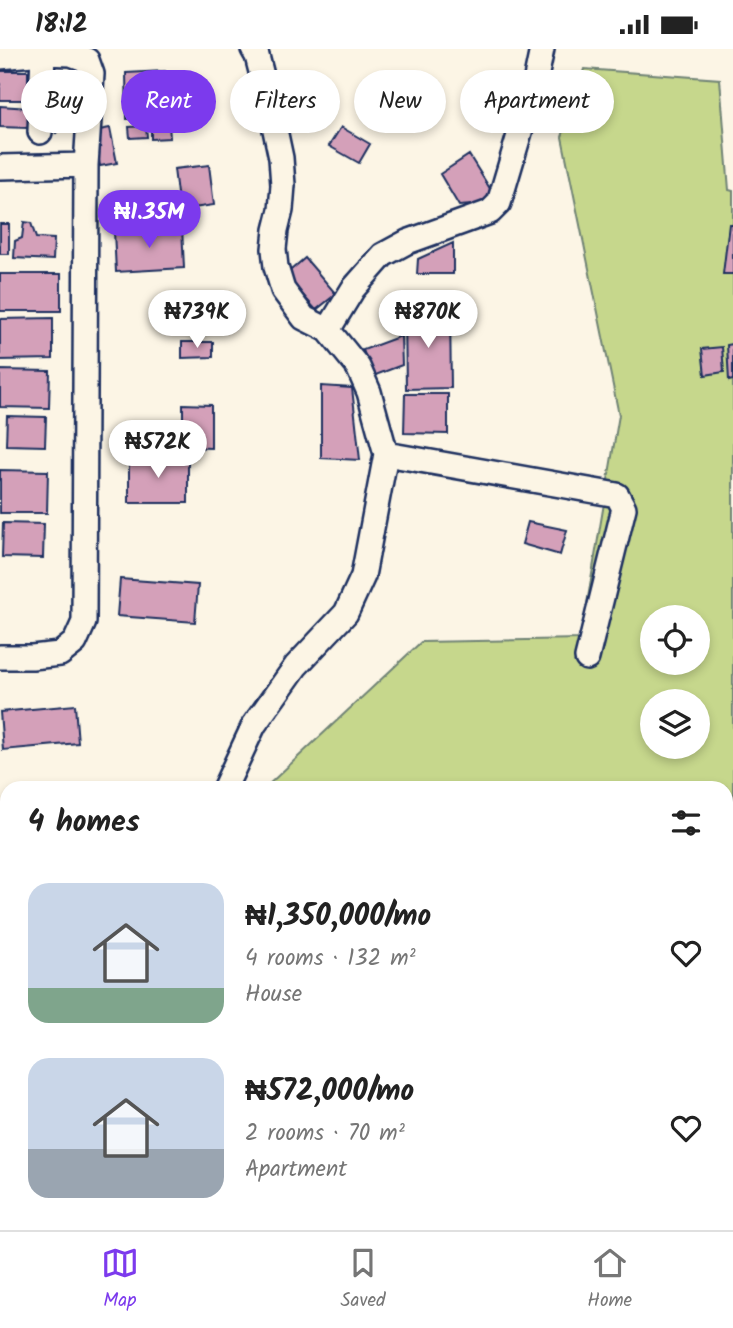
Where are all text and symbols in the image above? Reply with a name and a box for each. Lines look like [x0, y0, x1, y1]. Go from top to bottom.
text: 18:12 [35, 4, 88, 46]
chip: Buy [21, 70, 107, 133]
chip: Rent [121, 70, 216, 133]
chip: Filters [230, 70, 340, 133]
chip: New [354, 70, 446, 133]
chip: Apartment [460, 70, 614, 133]
pin: ₦1.35M [92, 191, 206, 250]
text: ₦1.35M [114, 195, 184, 231]
pin: ₦739K [148, 291, 246, 350]
pin: ₦870K [379, 291, 477, 350]
text: ₦739K [164, 295, 230, 331]
text: ₦870K [395, 295, 461, 331]
pin: ₦572K [109, 421, 207, 480]
text: ₦572K [125, 425, 191, 461]
map controls [640, 605, 710, 759]
button: locate [640, 605, 710, 675]
button: layers [640, 689, 710, 759]
text: 4 homes [28, 799, 140, 847]
icon: filters [667, 804, 705, 842]
text: ₦1,350,000/mo [245, 893, 431, 941]
icon: home [84, 911, 168, 995]
icon: heart [667, 934, 705, 972]
text: 4 rooms · 132 m² [245, 941, 416, 977]
text: House [245, 977, 302, 1013]
text: ₦572,000/mo [245, 1068, 414, 1116]
icon: home [84, 1086, 168, 1170]
icon: heart [667, 1109, 705, 1147]
text: 2 rooms · 70 m² [245, 1116, 405, 1152]
text: Apartment [245, 1152, 347, 1188]
tab: Map [101, 1244, 139, 1316]
tab: Saved [340, 1244, 386, 1316]
tab: Home [587, 1244, 632, 1316]

